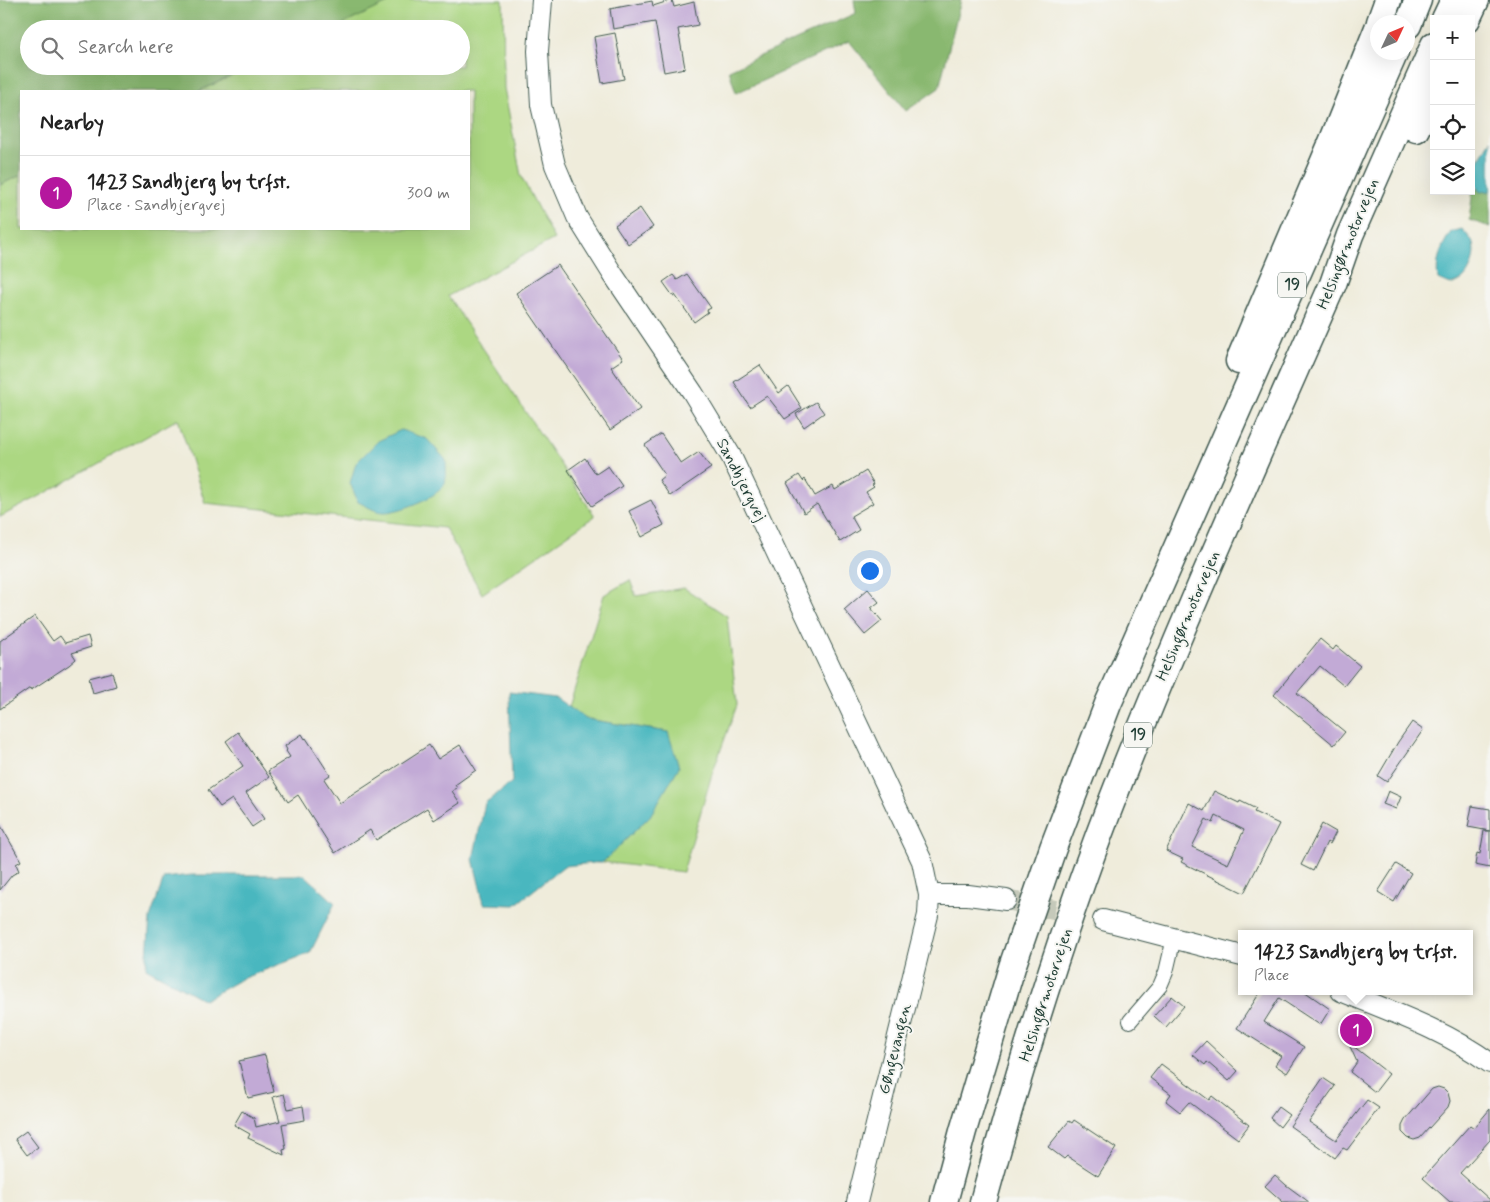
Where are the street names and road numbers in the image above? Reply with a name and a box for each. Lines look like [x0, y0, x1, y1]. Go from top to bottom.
street label: Helsingørmotorvejen [1312, 175, 1385, 313]
road number: 19 [1278, 272, 1306, 298]
street label: Sandbjergvej [711, 435, 771, 525]
street label: Helsingørmotorvejen [1151, 548, 1226, 685]
road number: 19 [1124, 722, 1152, 748]
street label: Helsingørmotorvejen [1014, 926, 1078, 1065]
street label: Gøngevangen [874, 1001, 917, 1097]

